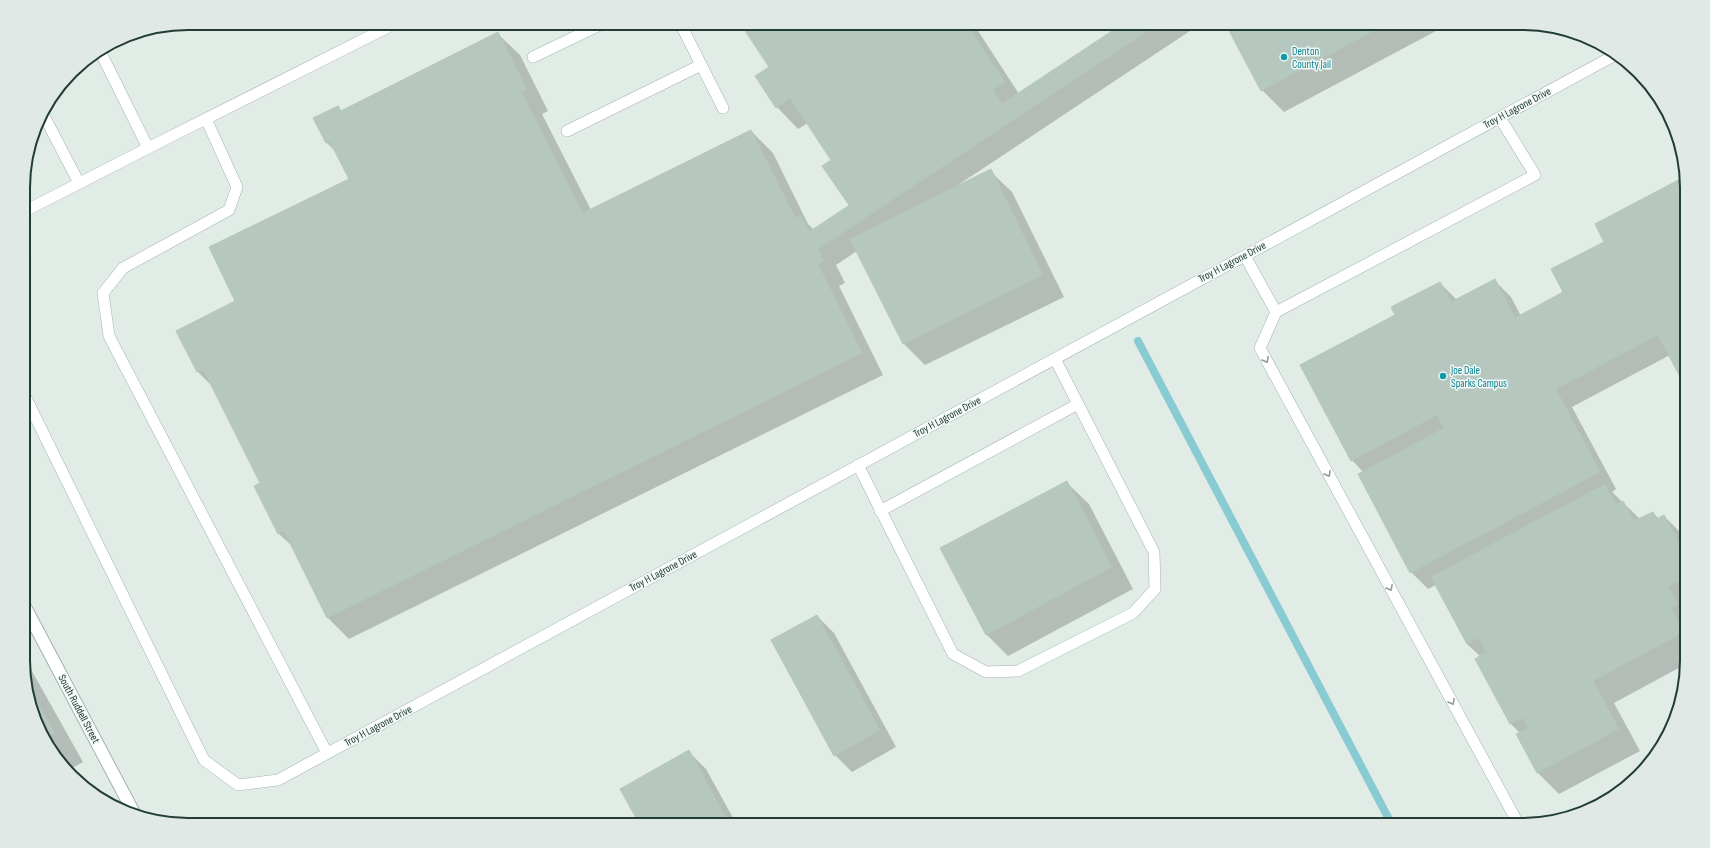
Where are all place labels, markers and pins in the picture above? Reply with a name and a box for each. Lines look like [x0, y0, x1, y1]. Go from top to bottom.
place label: Denton County Jail [1292, 45, 1331, 71]
marker: Denton County Jail [1279, 52, 1289, 62]
place label: Joe Dale Sparks Campus [1450, 364, 1507, 390]
marker: Joe Dale Sparks Campus [1438, 371, 1448, 381]

